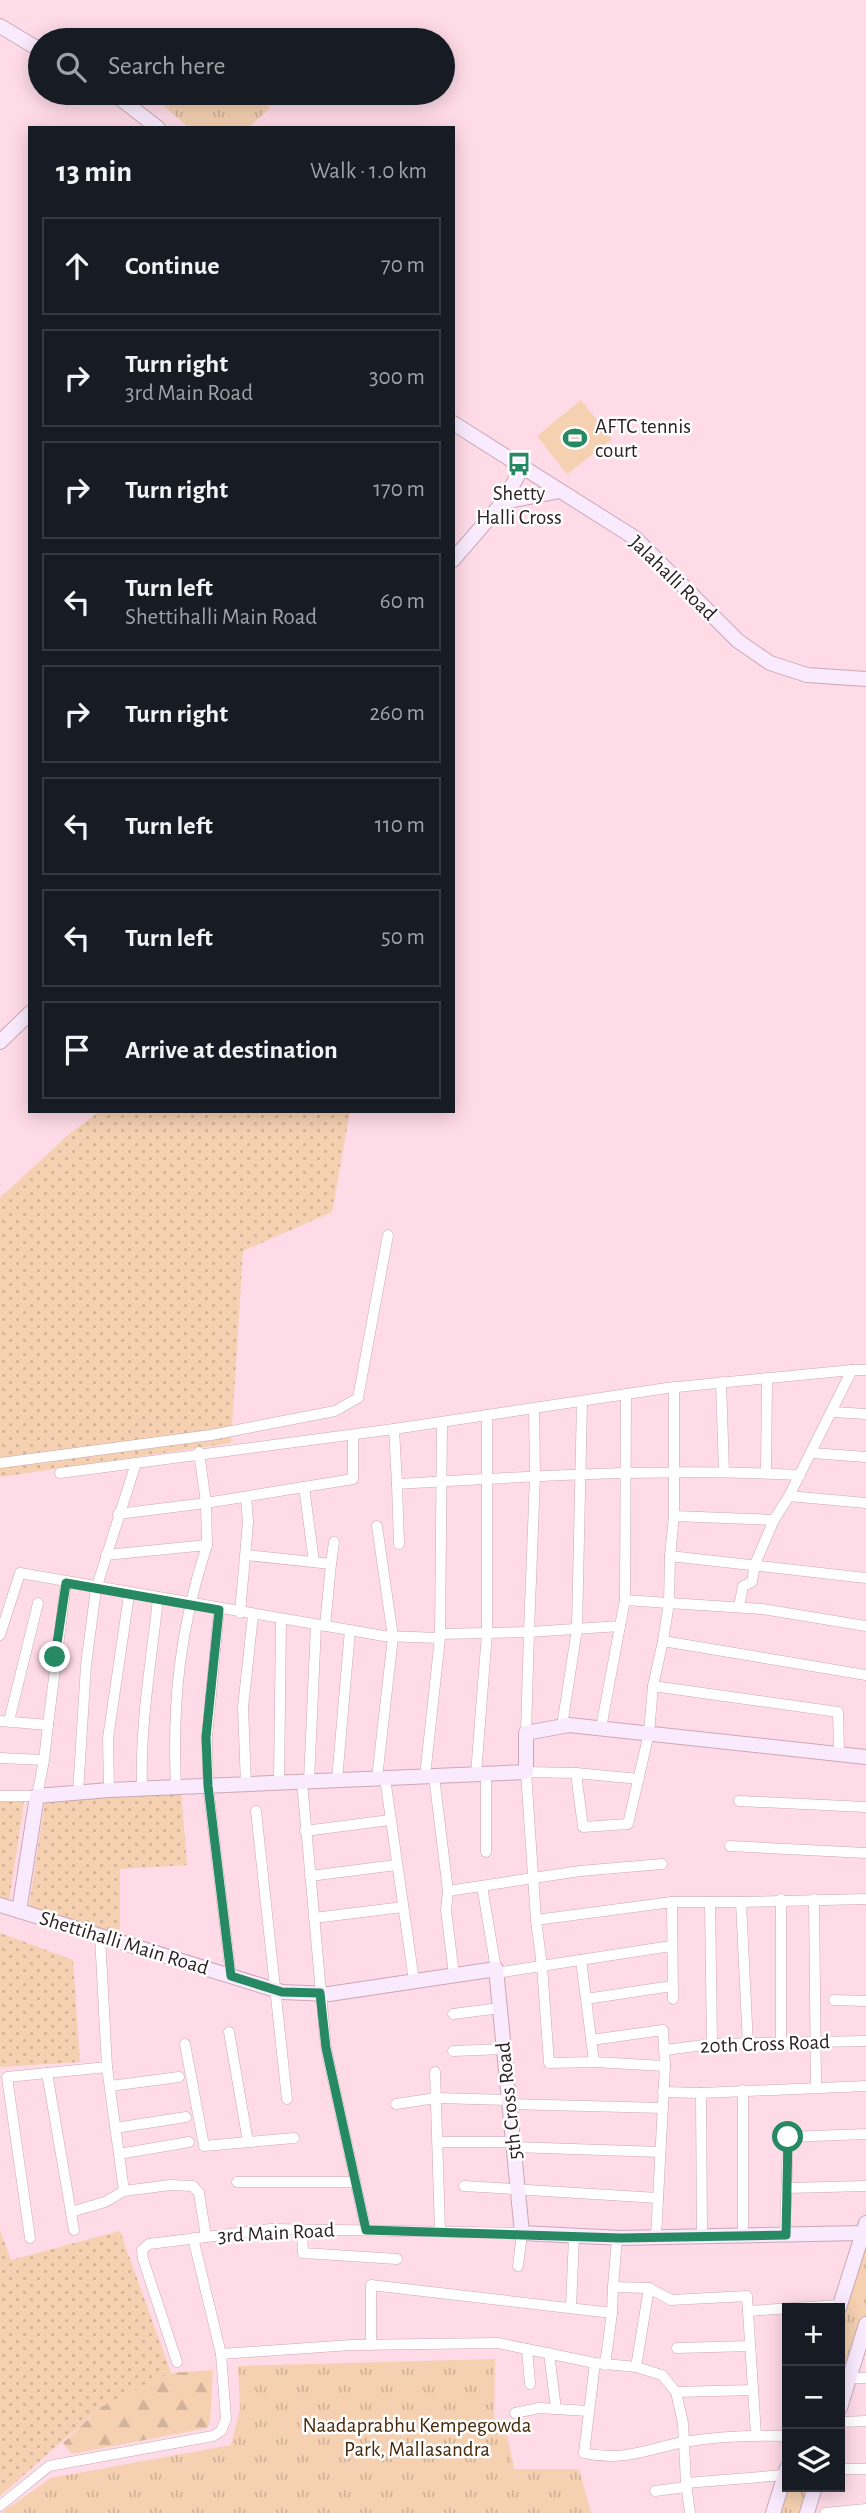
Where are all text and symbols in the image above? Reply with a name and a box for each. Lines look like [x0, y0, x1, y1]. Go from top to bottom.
search box [28, 28, 455, 105]
icon: search [52, 48, 90, 86]
text: Search here [108, 53, 226, 79]
text: 13 min [56, 157, 132, 187]
text: Walk · 1.0 km [310, 160, 427, 183]
icon: ahead [58, 247, 96, 285]
text: Continue [125, 253, 220, 279]
text: 70 m [381, 254, 425, 277]
text: Turn right [125, 351, 228, 377]
icon: right [58, 359, 96, 397]
text: 300 m [369, 366, 425, 389]
text: 3rd Main Road [125, 382, 253, 405]
place label: AFTC tennis court [595, 416, 691, 461]
sports icon: AFTC tennis court [561, 424, 589, 452]
bus stop icon: Shetty Halli Cross [505, 450, 533, 478]
icon: right [58, 471, 96, 509]
text: Turn right [125, 477, 228, 503]
text: 170 m [373, 478, 425, 501]
place label: Shetty Halli Cross [476, 483, 562, 528]
street label: Jalahalli Road [625, 532, 721, 625]
text: Turn left [125, 575, 213, 601]
icon: left [58, 583, 96, 621]
text: 60 m [380, 590, 425, 613]
text: Shettihalli Main Road [125, 606, 317, 629]
icon: right [58, 695, 96, 733]
text: Turn right [125, 701, 228, 727]
text: 260 m [369, 702, 425, 725]
icon: left [58, 807, 96, 845]
text: Turn left [125, 813, 213, 839]
text: 110 m [375, 814, 425, 837]
icon: left [58, 919, 96, 957]
text: Turn left [125, 925, 213, 951]
text: 50 m [381, 926, 425, 949]
icon: arrive [58, 1031, 96, 1069]
text: Arrive at destination [125, 1037, 338, 1063]
route end [39, 1641, 70, 1672]
street label: Shettihalli Main Road [37, 1907, 211, 1979]
street label: 20th Cross Road [700, 2031, 830, 2057]
street label: 5th Cross Road [492, 2041, 526, 2161]
route start [772, 2121, 803, 2152]
street label: 3rd Main Road [217, 2219, 335, 2247]
map controls [782, 2303, 845, 2492]
button: + [782, 2303, 845, 2366]
button: − [782, 2366, 845, 2429]
park label: Naadaprabhu Kempegowda Park, Mallasandra [303, 2415, 532, 2460]
button: layers [782, 2429, 845, 2492]

